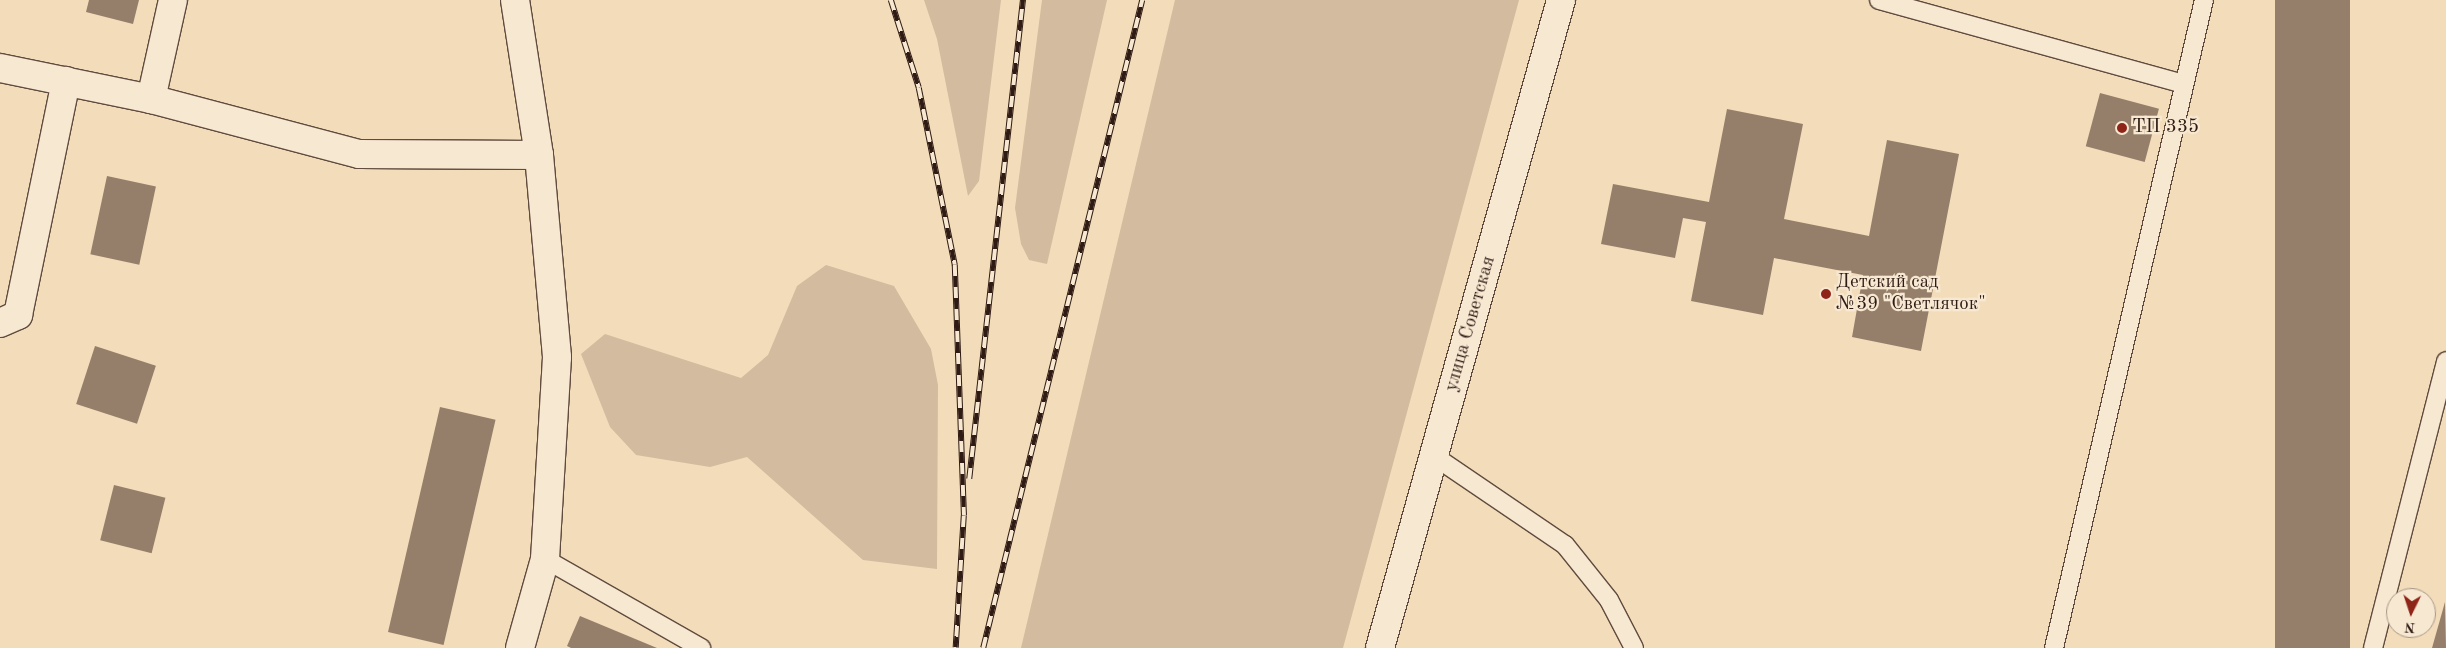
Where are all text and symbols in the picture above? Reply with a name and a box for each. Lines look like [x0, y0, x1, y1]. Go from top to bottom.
place label: ТП 335 [2132, 117, 2199, 139]
marker: ТП 335 [2116, 122, 2128, 134]
street label: улица Советская [1441, 254, 1501, 394]
place label: Детский сад №39 "Светлячок" [1836, 272, 1986, 316]
marker: Детский сад №39 "Светлячок" [1820, 288, 1832, 300]
north arrow [2386, 588, 2436, 638]
text: N [2404, 620, 2416, 634]

